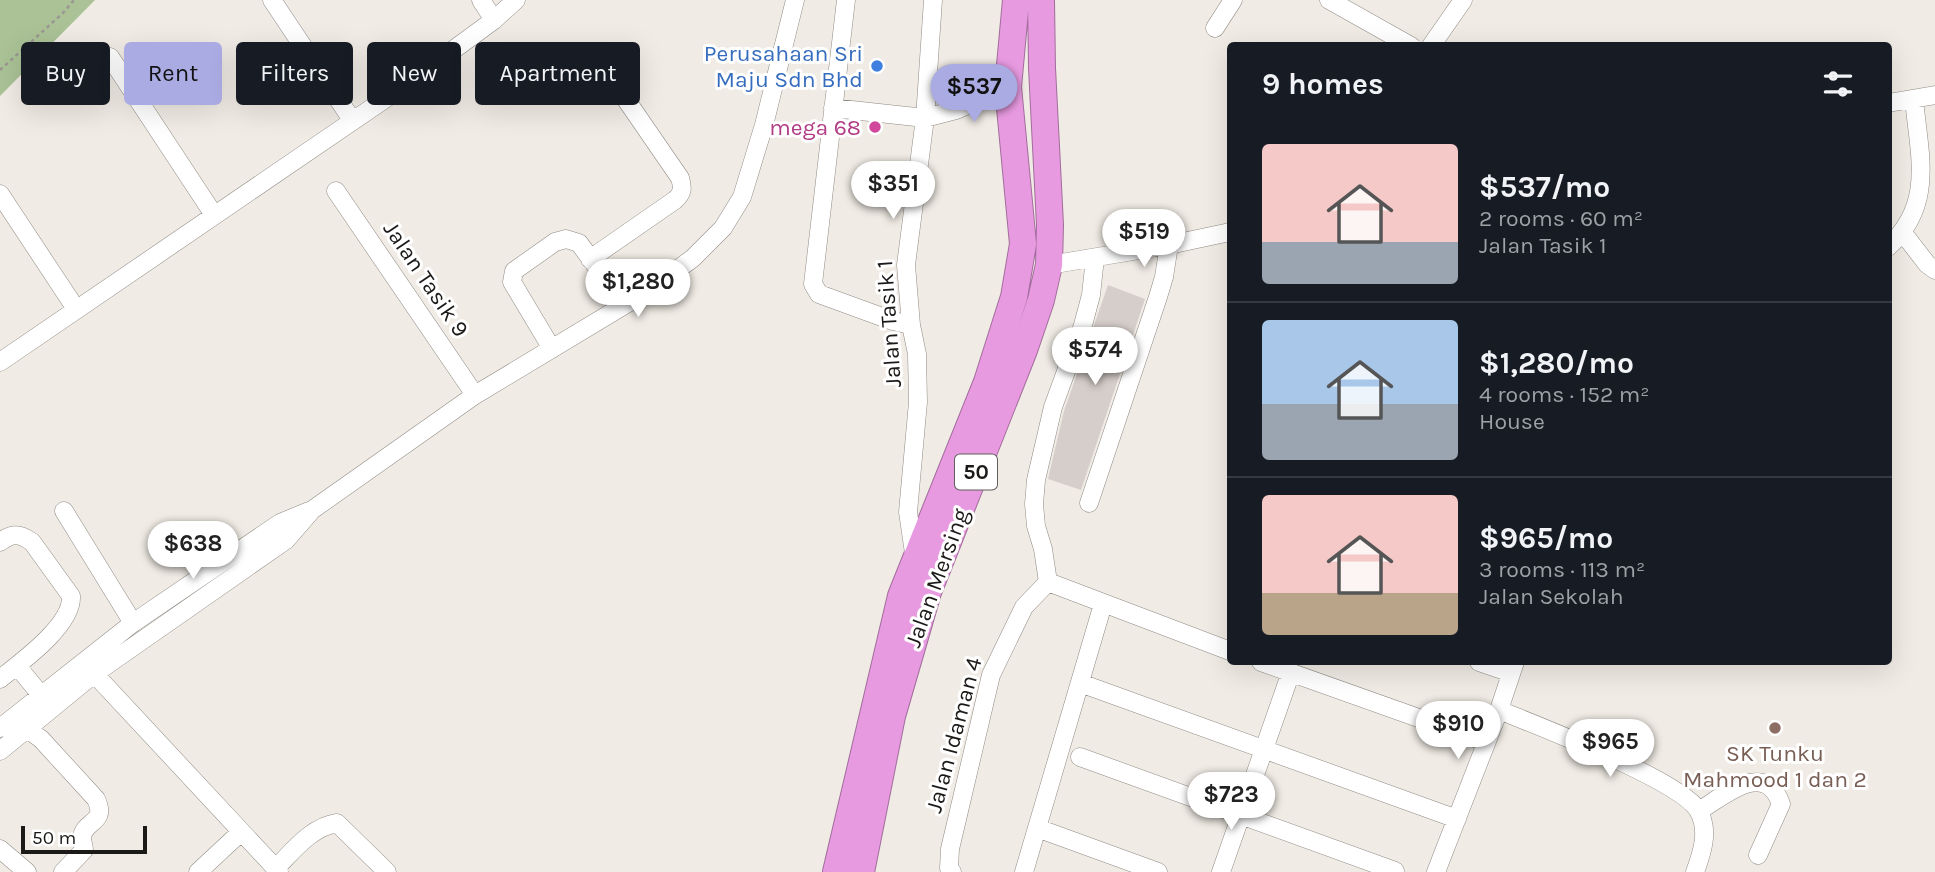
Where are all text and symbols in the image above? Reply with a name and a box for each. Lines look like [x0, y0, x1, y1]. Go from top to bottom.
place label: Perusahaan Sri Maju Sdn Bhd [704, 40, 863, 93]
chip: Buy [21, 42, 110, 105]
chip: Rent [124, 42, 222, 105]
chip: Filters [236, 42, 353, 105]
chip: New [367, 42, 461, 105]
chip: Apartment [475, 42, 640, 105]
marker: Perusahaan Sri Maju Sdn Bhd [869, 58, 885, 74]
pin: $537 [933, 64, 1015, 124]
icon: filters [1819, 65, 1857, 103]
text: 9 homes [1262, 66, 1384, 102]
text: $537 [947, 73, 1001, 100]
place label: mega 68 [769, 114, 861, 141]
marker: mega 68 [867, 119, 883, 135]
pin: $351 [852, 162, 934, 221]
text: $537/mo [1479, 169, 1610, 205]
text: $351 [867, 170, 919, 197]
icon: home [1318, 172, 1402, 256]
text: 2 rooms · 60 m² [1479, 205, 1643, 232]
pin: $519 [1103, 210, 1185, 269]
street label: Jalan Tasik 9 [378, 216, 474, 342]
text: $519 [1118, 218, 1170, 245]
text: Jalan Tasik 1 [1479, 232, 1607, 259]
street label: Jalan Tasik 1 [871, 259, 907, 389]
pin: $1,280 [581, 260, 695, 319]
text: $1,280 [601, 268, 675, 295]
pin: $574 [1054, 328, 1136, 387]
text: $574 [1068, 336, 1122, 363]
text: $1,280/mo [1479, 345, 1634, 381]
icon: home [1318, 348, 1402, 432]
text: 4 rooms · 152 m² [1479, 381, 1650, 408]
text: House [1479, 408, 1545, 435]
road number: 50 [955, 454, 997, 490]
street label: Jalan Mersing [899, 505, 975, 651]
text: $965/mo [1479, 520, 1613, 556]
pin: $638 [152, 522, 234, 581]
icon: home [1318, 523, 1402, 607]
text: $638 [164, 530, 222, 557]
text: 3 rooms · 113 m² [1479, 556, 1645, 583]
text: Jalan Sekolah [1479, 583, 1624, 610]
street label: Jalan Idaman 4 [920, 654, 988, 816]
pin: $910 [1417, 702, 1499, 761]
text: $910 [1432, 710, 1484, 737]
pin: $965 [1569, 720, 1651, 779]
marker: SK Tunku Mahmood 1 dan 2 [1767, 720, 1783, 736]
text: $965 [1581, 728, 1639, 755]
place label: SK Tunku Mahmood 1 dan 2 [1683, 740, 1867, 793]
pin: $723 [1190, 772, 1272, 832]
text: $723 [1203, 781, 1259, 808]
scale bar [21, 823, 147, 855]
text: 50 m [32, 827, 76, 849]

